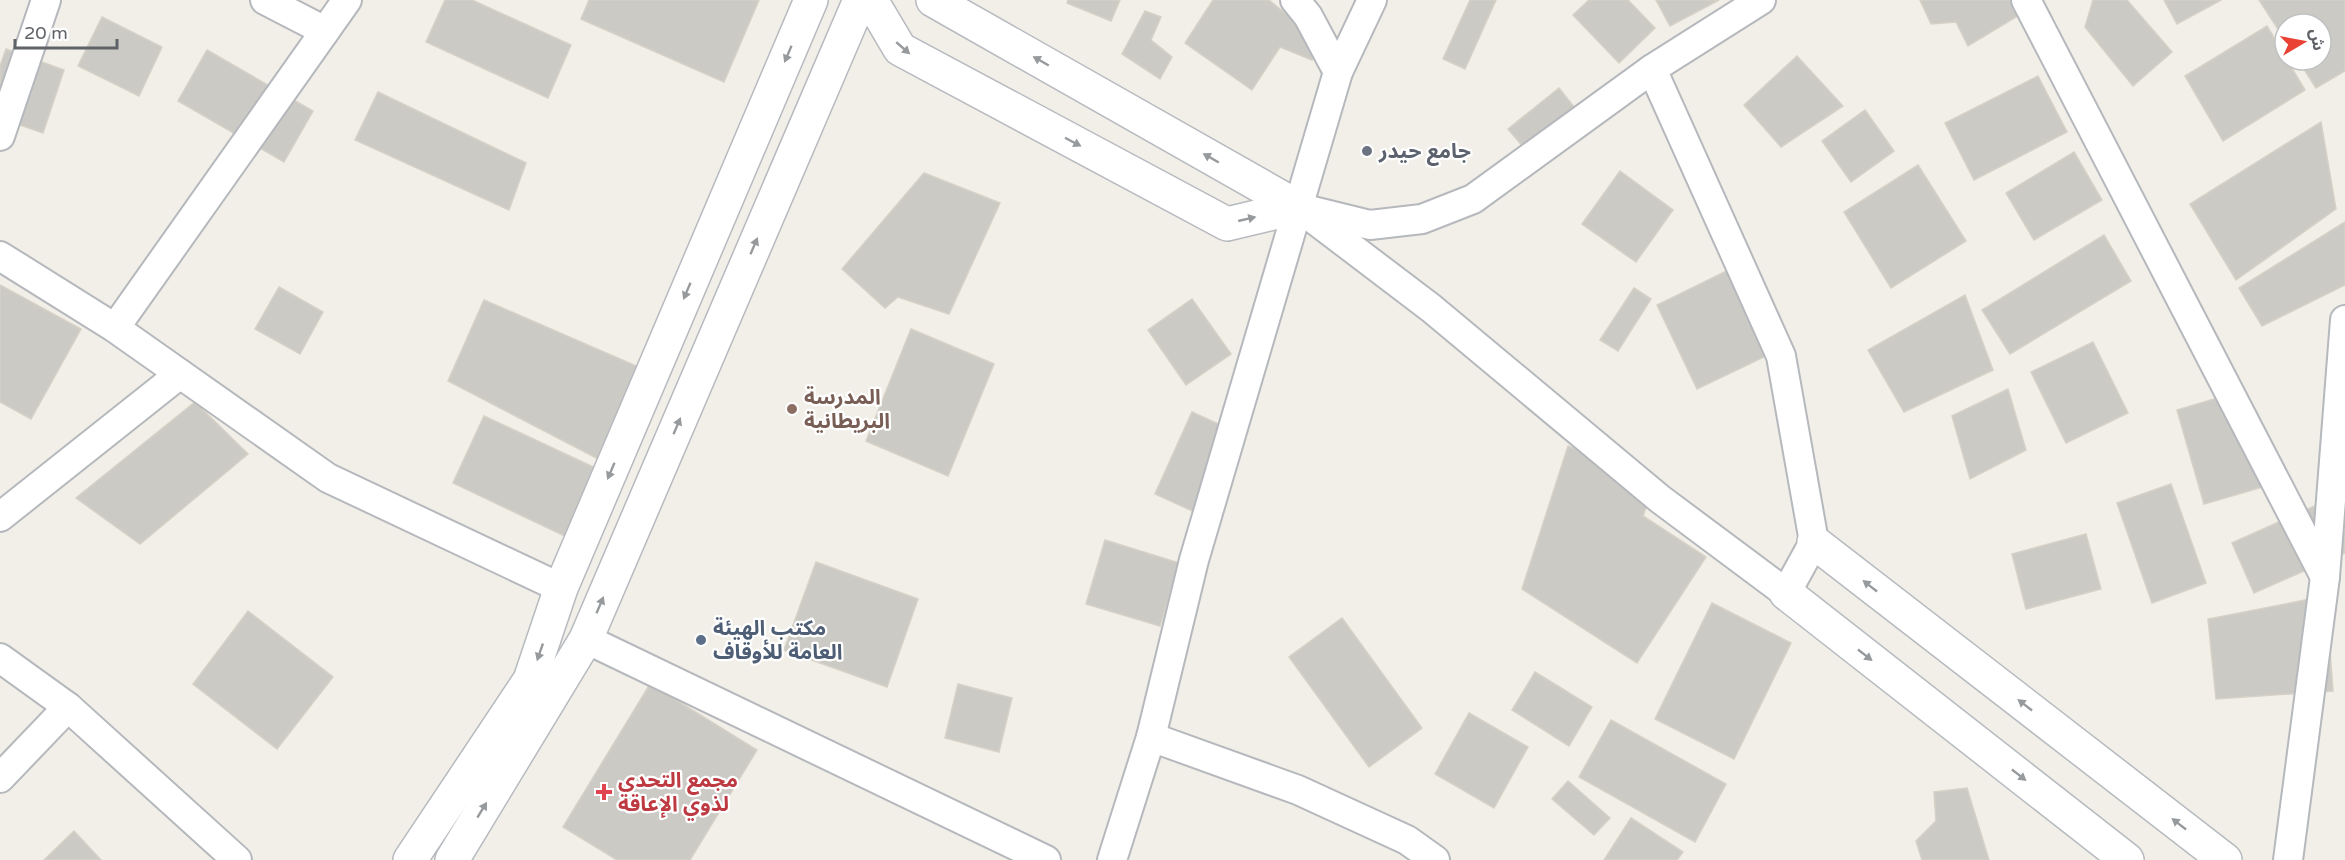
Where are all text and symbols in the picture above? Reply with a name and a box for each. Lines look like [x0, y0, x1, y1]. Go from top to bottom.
scale bar [15, 12, 117, 50]
north arrow [2273, 12, 2333, 72]
text: 20 m [24, 22, 68, 44]
text: ش [2305, 27, 2329, 52]
one-way arrow [895, 41, 910, 54]
one-way arrow [783, 45, 792, 63]
one-way arrow [1032, 56, 1049, 66]
one-way arrow [1065, 137, 1082, 146]
place label: جامع حيدر [1378, 139, 1471, 166]
marker: جامع حيدر [1360, 144, 1374, 158]
one-way arrow [1203, 152, 1219, 163]
one-way arrow [1238, 214, 1257, 223]
one-way arrow [749, 237, 759, 255]
one-way arrow [682, 283, 692, 301]
place label: المدرسة البريطانية [804, 385, 890, 434]
marker: المدرسة البريطانية [785, 402, 799, 416]
one-way arrow [673, 417, 682, 434]
one-way arrow [606, 462, 615, 480]
one-way arrow [1863, 580, 1878, 592]
one-way arrow [596, 596, 605, 613]
place label: مكتب الهيئة العامة للأوقاف [713, 616, 842, 665]
marker: مكتب الهيئة العامة للأوقاف [694, 633, 708, 647]
one-way arrow [534, 643, 544, 661]
one-way arrow [1858, 648, 1873, 660]
one-way arrow [2017, 699, 2032, 711]
place label: مجمع التحدي لذوي الإعاقة [618, 768, 738, 820]
one-way arrow [2011, 768, 2027, 781]
marker: مجمع التحدي لذوي الإعاقة [595, 783, 613, 801]
one-way arrow [477, 802, 488, 818]
one-way arrow [2171, 818, 2187, 831]

